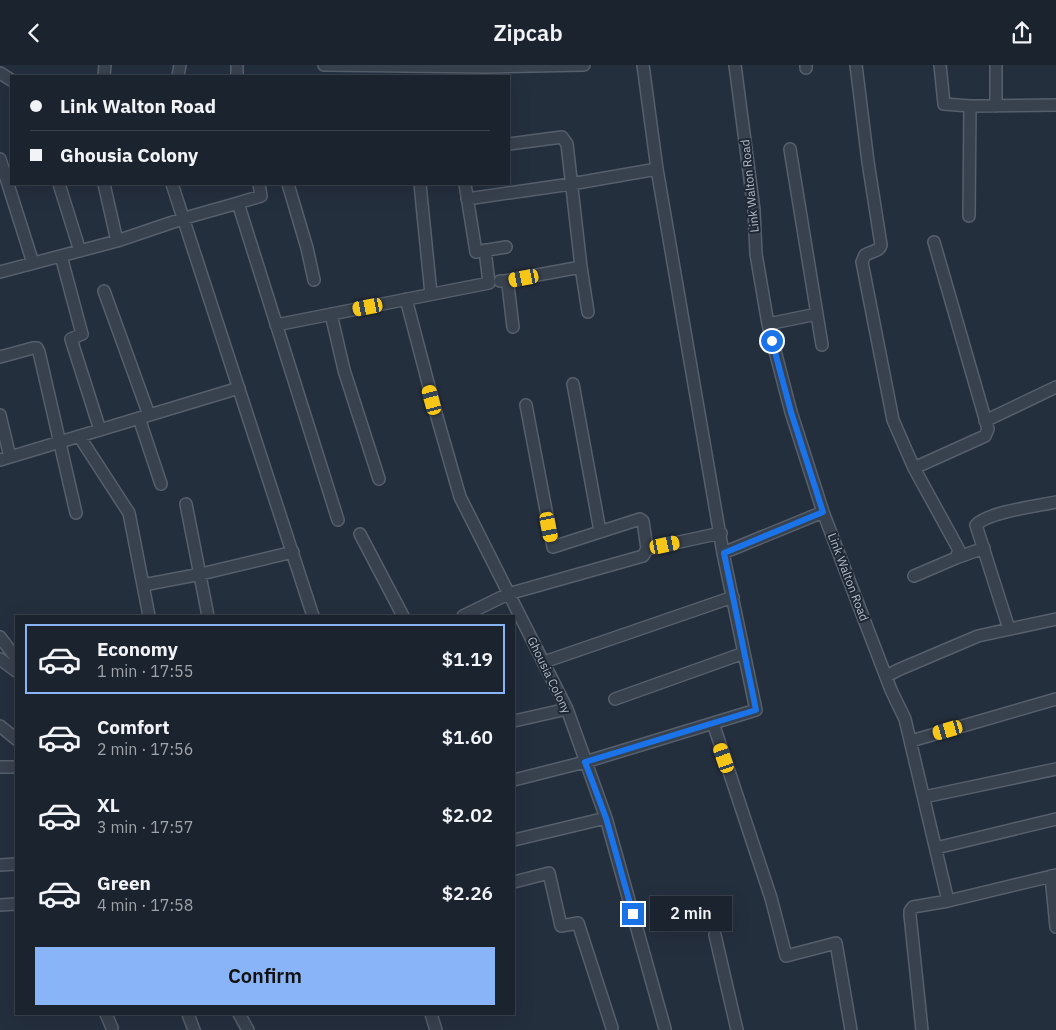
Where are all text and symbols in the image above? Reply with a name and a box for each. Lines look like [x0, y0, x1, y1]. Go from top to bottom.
text: Zipcab [493, 18, 563, 47]
icon: back [20, 19, 48, 47]
icon: share [1008, 19, 1036, 47]
text: Link Walton Road [60, 94, 216, 118]
street label: Link Walton Road [737, 139, 762, 233]
text: Ghousia Colony [60, 143, 198, 167]
car [507, 268, 540, 288]
car [351, 297, 384, 317]
route start [761, 330, 783, 352]
car [420, 384, 443, 416]
car [538, 511, 559, 543]
street label: Link Walton Road [825, 531, 872, 623]
car [648, 535, 681, 555]
street label: Ghousia Colony [524, 634, 575, 716]
icon: car [37, 637, 82, 682]
text: Economy [97, 637, 178, 661]
text: $1.19 [442, 647, 493, 671]
text: 1 min · 17:55 [97, 661, 193, 681]
icon: car [37, 715, 82, 760]
text: Comfort [97, 715, 170, 739]
car [931, 719, 964, 741]
text: $1.60 [442, 725, 493, 749]
text: 2 min · 17:56 [97, 739, 193, 759]
car [712, 741, 735, 775]
icon: car [37, 793, 82, 838]
text: XL [97, 793, 120, 817]
text: $2.02 [442, 803, 493, 827]
text: 3 min · 17:57 [97, 817, 193, 837]
icon: car [37, 871, 82, 916]
text: Green [97, 871, 151, 895]
text: $2.26 [442, 881, 493, 905]
text: 4 min · 17:58 [97, 895, 193, 915]
callout: 2 min [650, 897, 733, 931]
route end [622, 903, 644, 925]
text: 2 min [670, 903, 712, 923]
button: Confirm [35, 947, 495, 1005]

